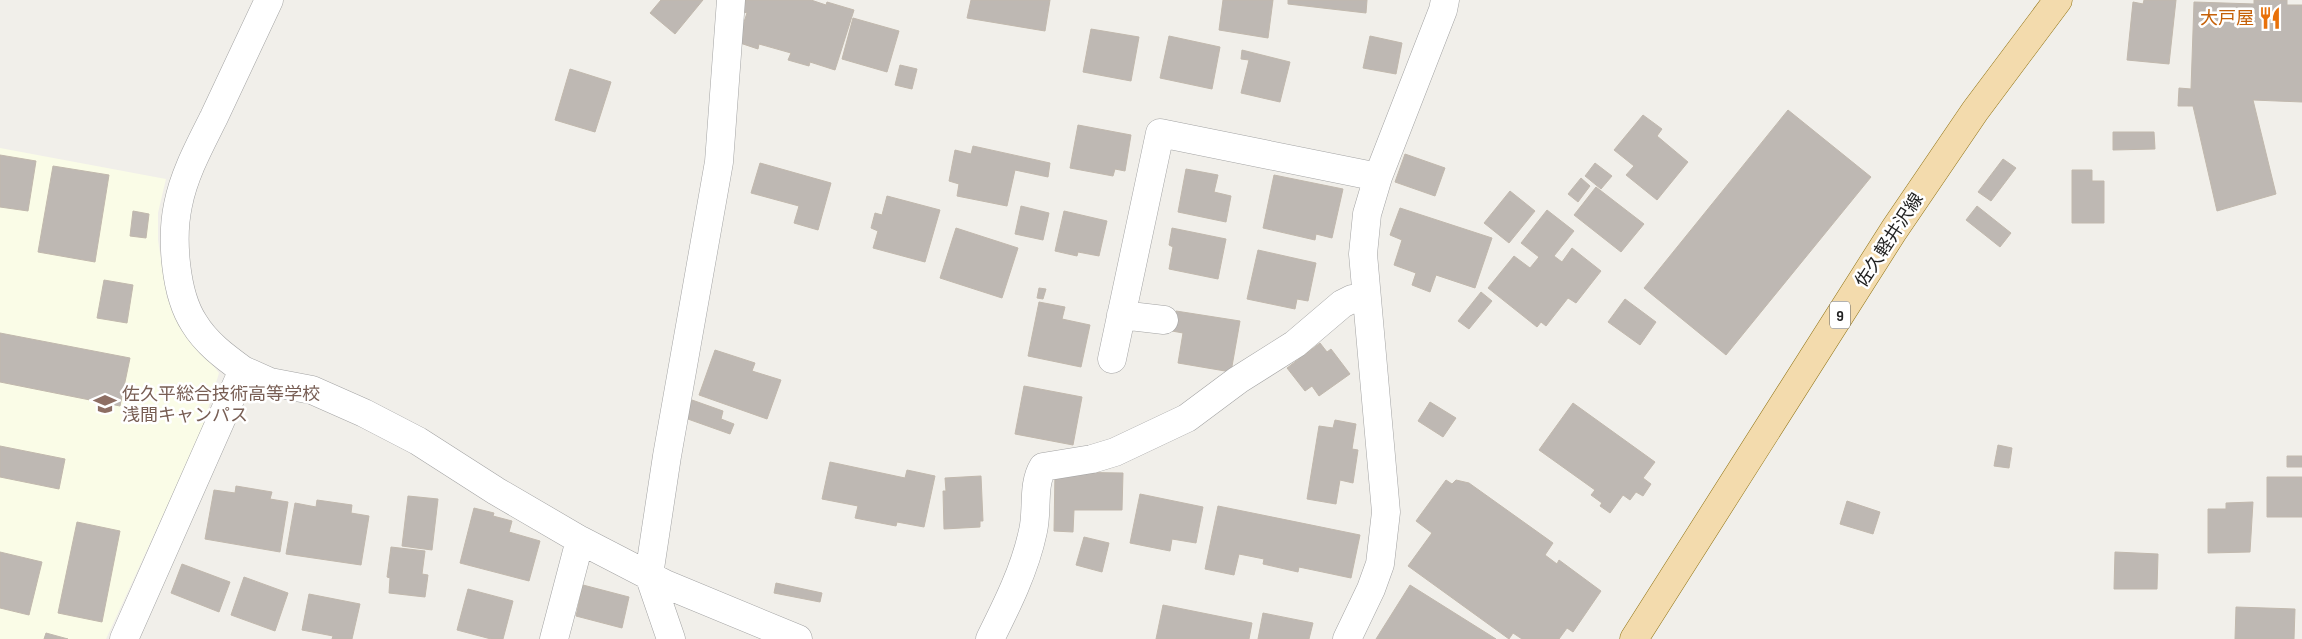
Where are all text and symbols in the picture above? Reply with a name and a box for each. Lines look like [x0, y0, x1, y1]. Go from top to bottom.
restaurant icon: 大戸屋 [2257, 5, 2283, 31]
place label: 大戸屋 [2200, 8, 2254, 29]
street label: 佐久軽井沢線 [1851, 189, 1928, 291]
road number: 9 [1830, 302, 1850, 328]
place label: 佐久平総合技術高等学校 浅間キャンパス [122, 384, 320, 426]
school or university icon: 佐久平総合技術高等学校 浅間キャンパス [92, 391, 118, 417]

